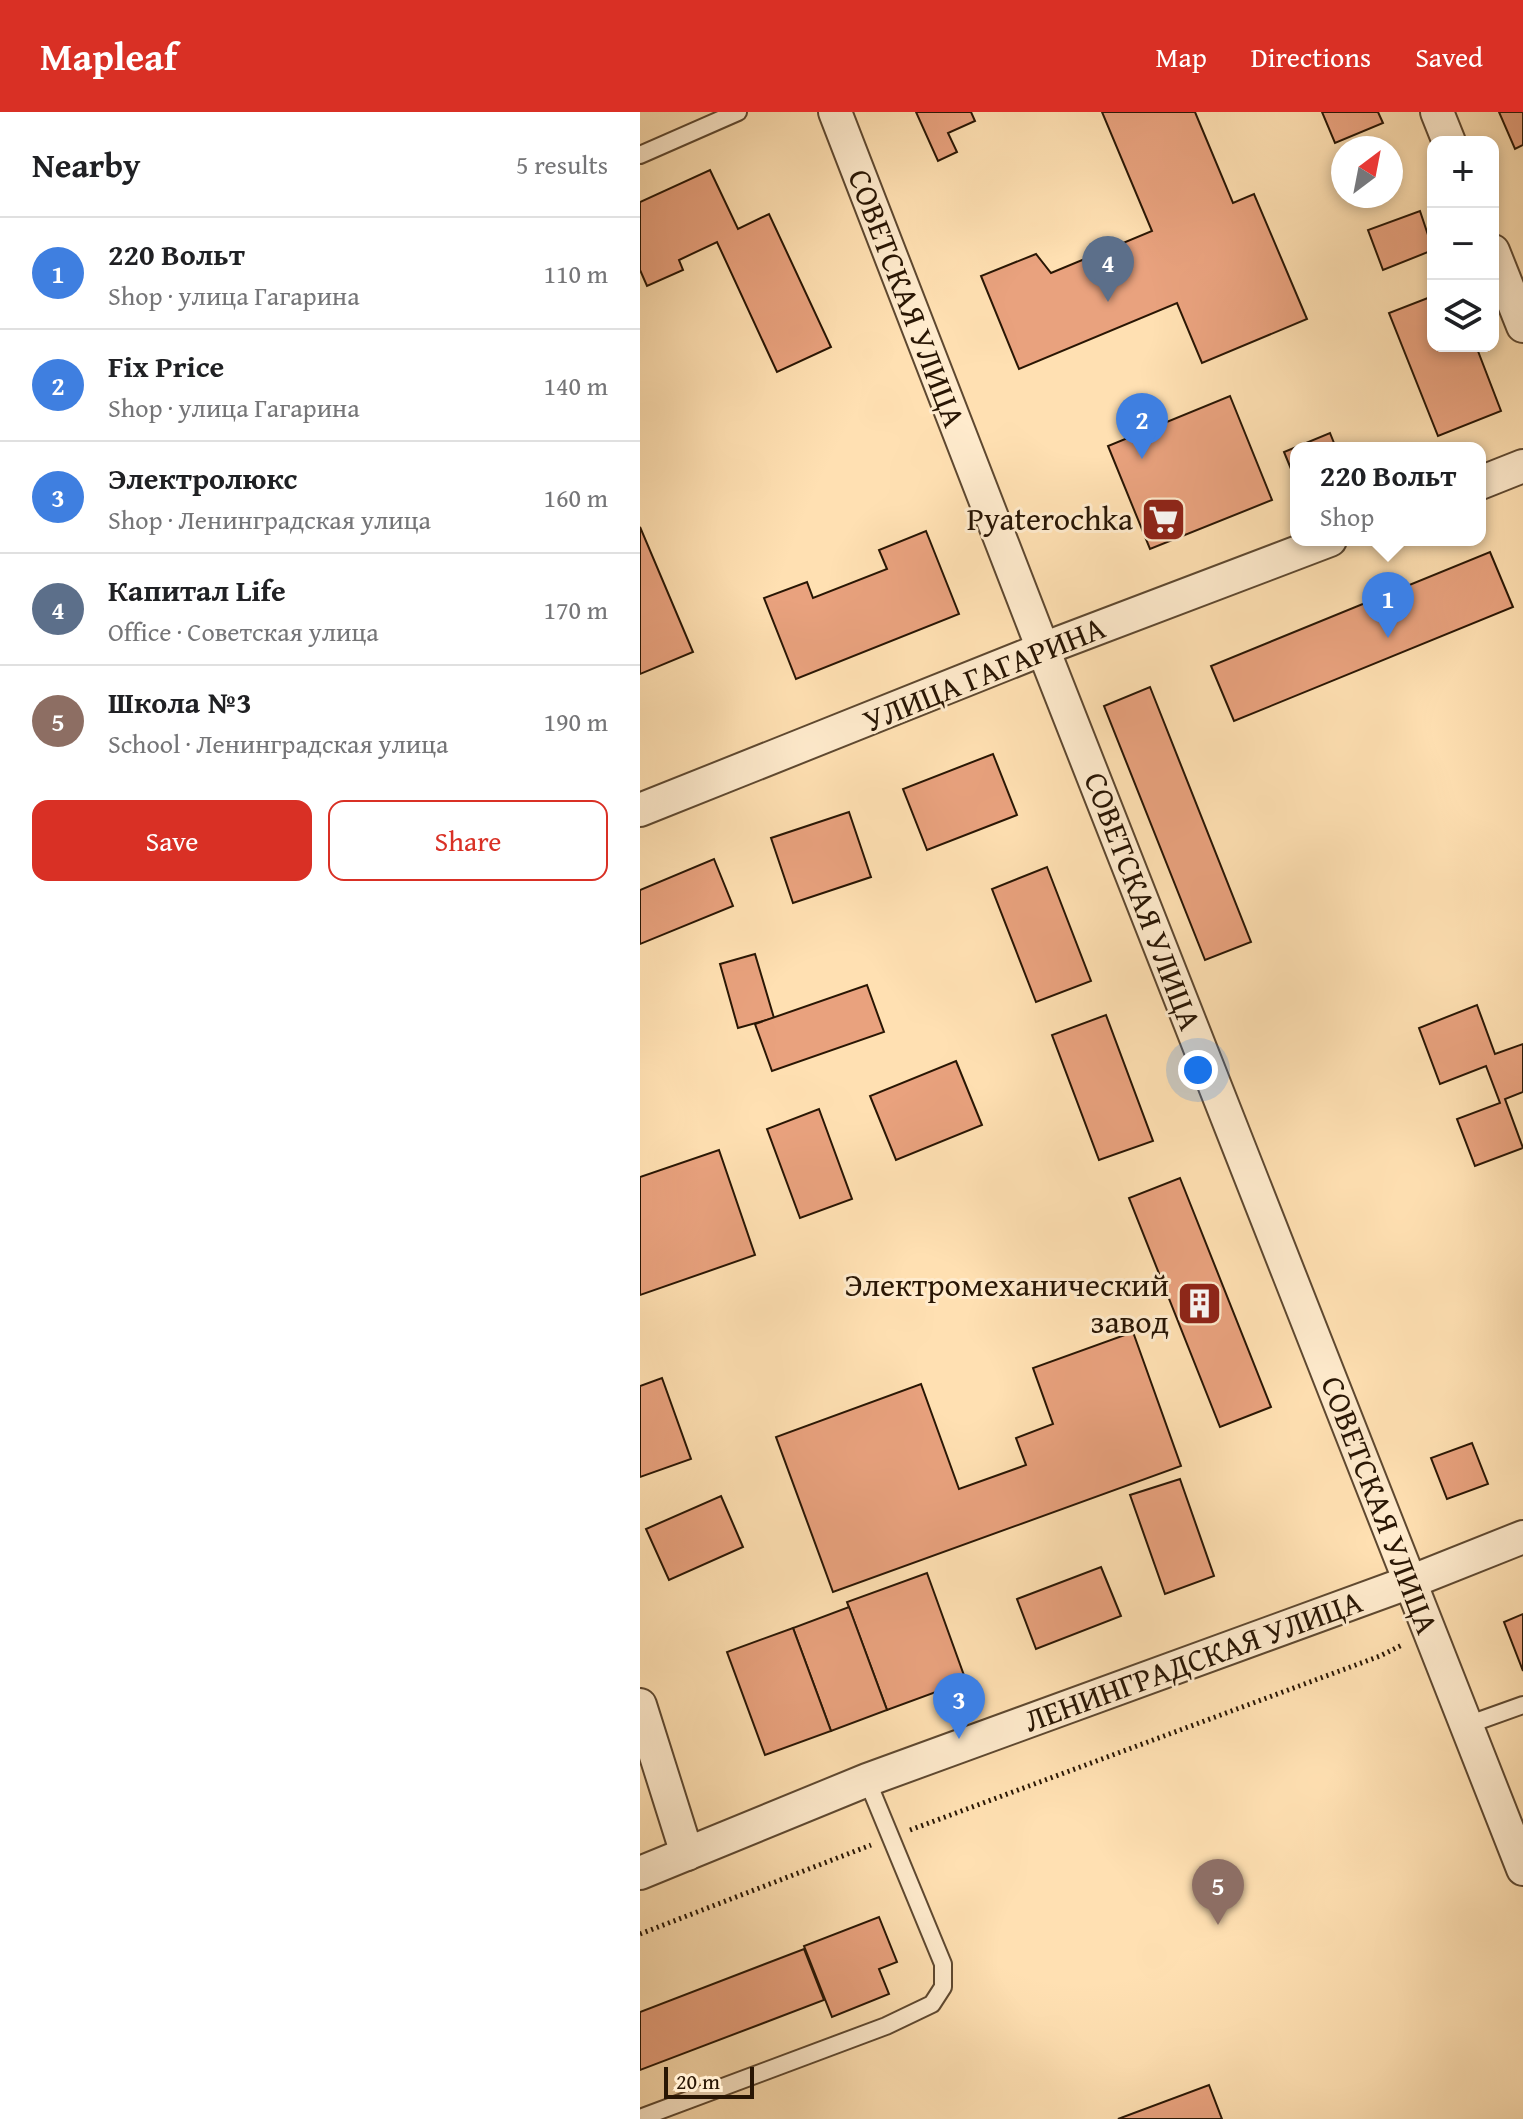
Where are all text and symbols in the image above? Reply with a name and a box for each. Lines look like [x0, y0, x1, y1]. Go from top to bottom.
text: Mapleaf [40, 28, 177, 84]
text: Map [1155, 36, 1207, 77]
text: Directions [1251, 36, 1371, 77]
text: Saved [1415, 36, 1483, 77]
north arrow [1331, 136, 1403, 208]
map controls [1427, 136, 1499, 352]
button: + [1427, 136, 1499, 208]
text: Nearby [32, 140, 141, 189]
text: 5 results [516, 145, 608, 184]
street label: СОВЕТСКАЯ УЛИЦА [837, 162, 978, 434]
button: − [1427, 208, 1499, 280]
text: 220 Вольт [108, 232, 245, 276]
pin: 4 [1082, 236, 1134, 302]
text: 1 [51, 254, 65, 293]
text: 110 m [543, 254, 608, 293]
text: Shop · улица Гагарина [108, 276, 360, 315]
button: layers [1427, 280, 1499, 352]
text: Fix Price [108, 344, 224, 388]
text: 2 [51, 366, 65, 405]
text: 140 m [543, 366, 608, 405]
text: Shop · улица Гагарина [108, 388, 360, 427]
pin: 2 [1116, 393, 1168, 459]
popup [1290, 442, 1486, 546]
text: 220 Вольт [1320, 453, 1456, 497]
text: Электролюкс [108, 456, 297, 500]
text: 3 [51, 478, 65, 517]
text: 160 m [543, 478, 608, 517]
place label: Pyaterochka [967, 495, 1133, 542]
supermarket icon: Pyaterochka [1140, 495, 1188, 543]
text: Shop [1320, 497, 1374, 536]
text: Shop · Ленинградская улица [108, 500, 431, 539]
text: Капитал Life [108, 568, 286, 612]
pin: 1 [1362, 572, 1414, 638]
text: 4 [51, 590, 65, 629]
text: 170 m [543, 590, 608, 629]
street label: УЛИЦА ГАГАРИНА [856, 603, 1113, 744]
text: Office · Советская улица [108, 612, 379, 651]
text: Школа №3 [108, 680, 252, 724]
text: 5 [51, 702, 65, 741]
text: 190 m [543, 702, 608, 741]
text: School · Ленинградская улица [108, 724, 449, 763]
street label: СОВЕТСКАЯ УЛИЦА [1073, 765, 1214, 1037]
button: Save [32, 800, 312, 881]
button: Share [328, 800, 608, 881]
your location [1178, 1050, 1218, 1090]
place label: Электромеханический завод [844, 1261, 1169, 1345]
building icon: Электромеханический завод [1176, 1279, 1224, 1327]
street label: СОВЕТСКАЯ УЛИЦА [1310, 1369, 1451, 1641]
street label: ЛЕНИНГРАДСКАЯ УЛИЦА [1017, 1577, 1369, 1744]
pin: 3 [933, 1673, 985, 1739]
pin: 5 [1192, 1859, 1244, 1925]
scale bar [664, 2063, 754, 2099]
text: 20 m [676, 2065, 720, 2097]

